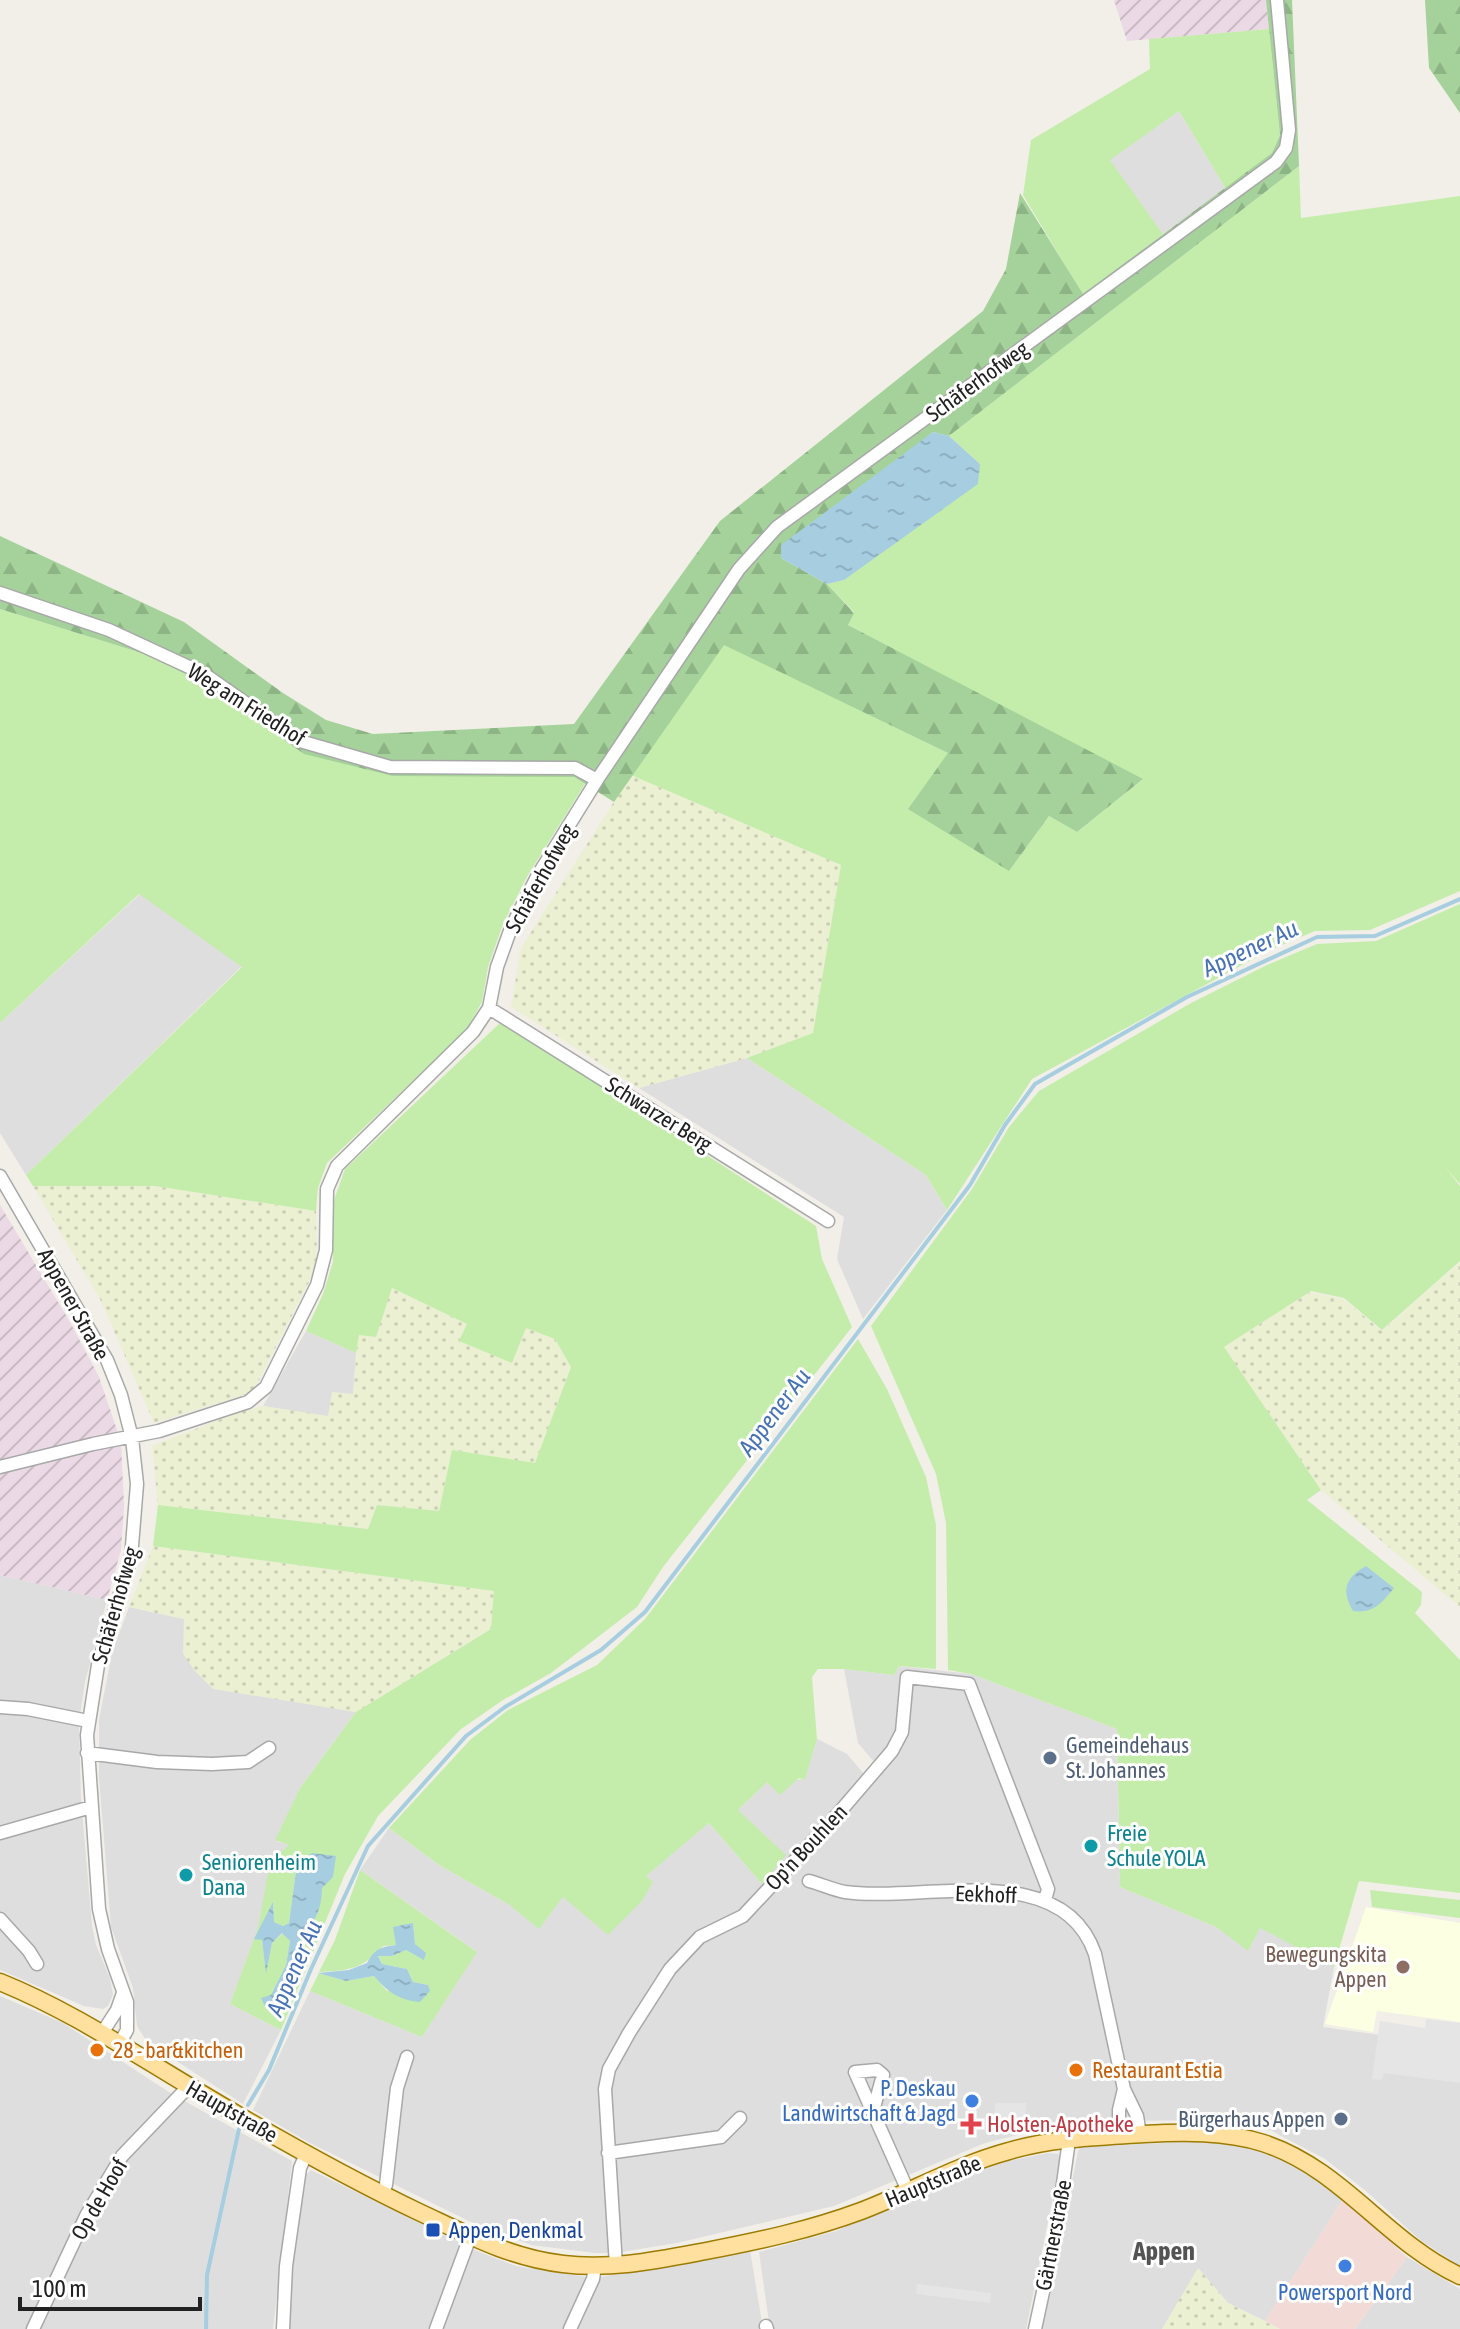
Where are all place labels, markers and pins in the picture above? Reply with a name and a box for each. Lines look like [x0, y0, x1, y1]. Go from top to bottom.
place label: Gemeindehaus St. Johannes [1066, 1732, 1189, 1783]
marker: Gemeindehaus St. Johannes [1041, 1749, 1059, 1767]
place label: Freie Schule YOLA [1107, 1820, 1206, 1871]
marker: Freie Schule YOLA [1082, 1837, 1100, 1855]
place label: Seniorenheim Dana [202, 1849, 316, 1900]
marker: Seniorenheim Dana [177, 1866, 195, 1884]
place label: Bewegungskita Appen [1265, 1941, 1387, 1992]
marker: Bewegungskita Appen [1394, 1958, 1412, 1976]
place label: 28 - bar&kitchen [113, 2037, 243, 2063]
marker: 28 - bar&kitchen [88, 2041, 106, 2059]
place label: Restaurant Estia [1092, 2057, 1223, 2083]
marker: Restaurant Estia [1067, 2061, 1085, 2079]
place label: P. Deskau Landwirtschaft & Jagd [782, 2075, 956, 2126]
marker: P. Deskau Landwirtschaft & Jagd [963, 2092, 981, 2110]
place label: Bürgerhaus Appen [1178, 2106, 1325, 2132]
marker: Bürgerhaus Appen [1332, 2110, 1350, 2128]
place label: Holsten-Apotheke [987, 2111, 1134, 2137]
marker: Holsten-Apotheke [962, 2115, 980, 2133]
place label: Appen, Denkmal [449, 2217, 583, 2243]
marker: Appen, Denkmal [424, 2221, 442, 2239]
marker: Powersport Nord [1336, 2257, 1354, 2275]
place label: Powersport Nord [1278, 2279, 1412, 2305]

